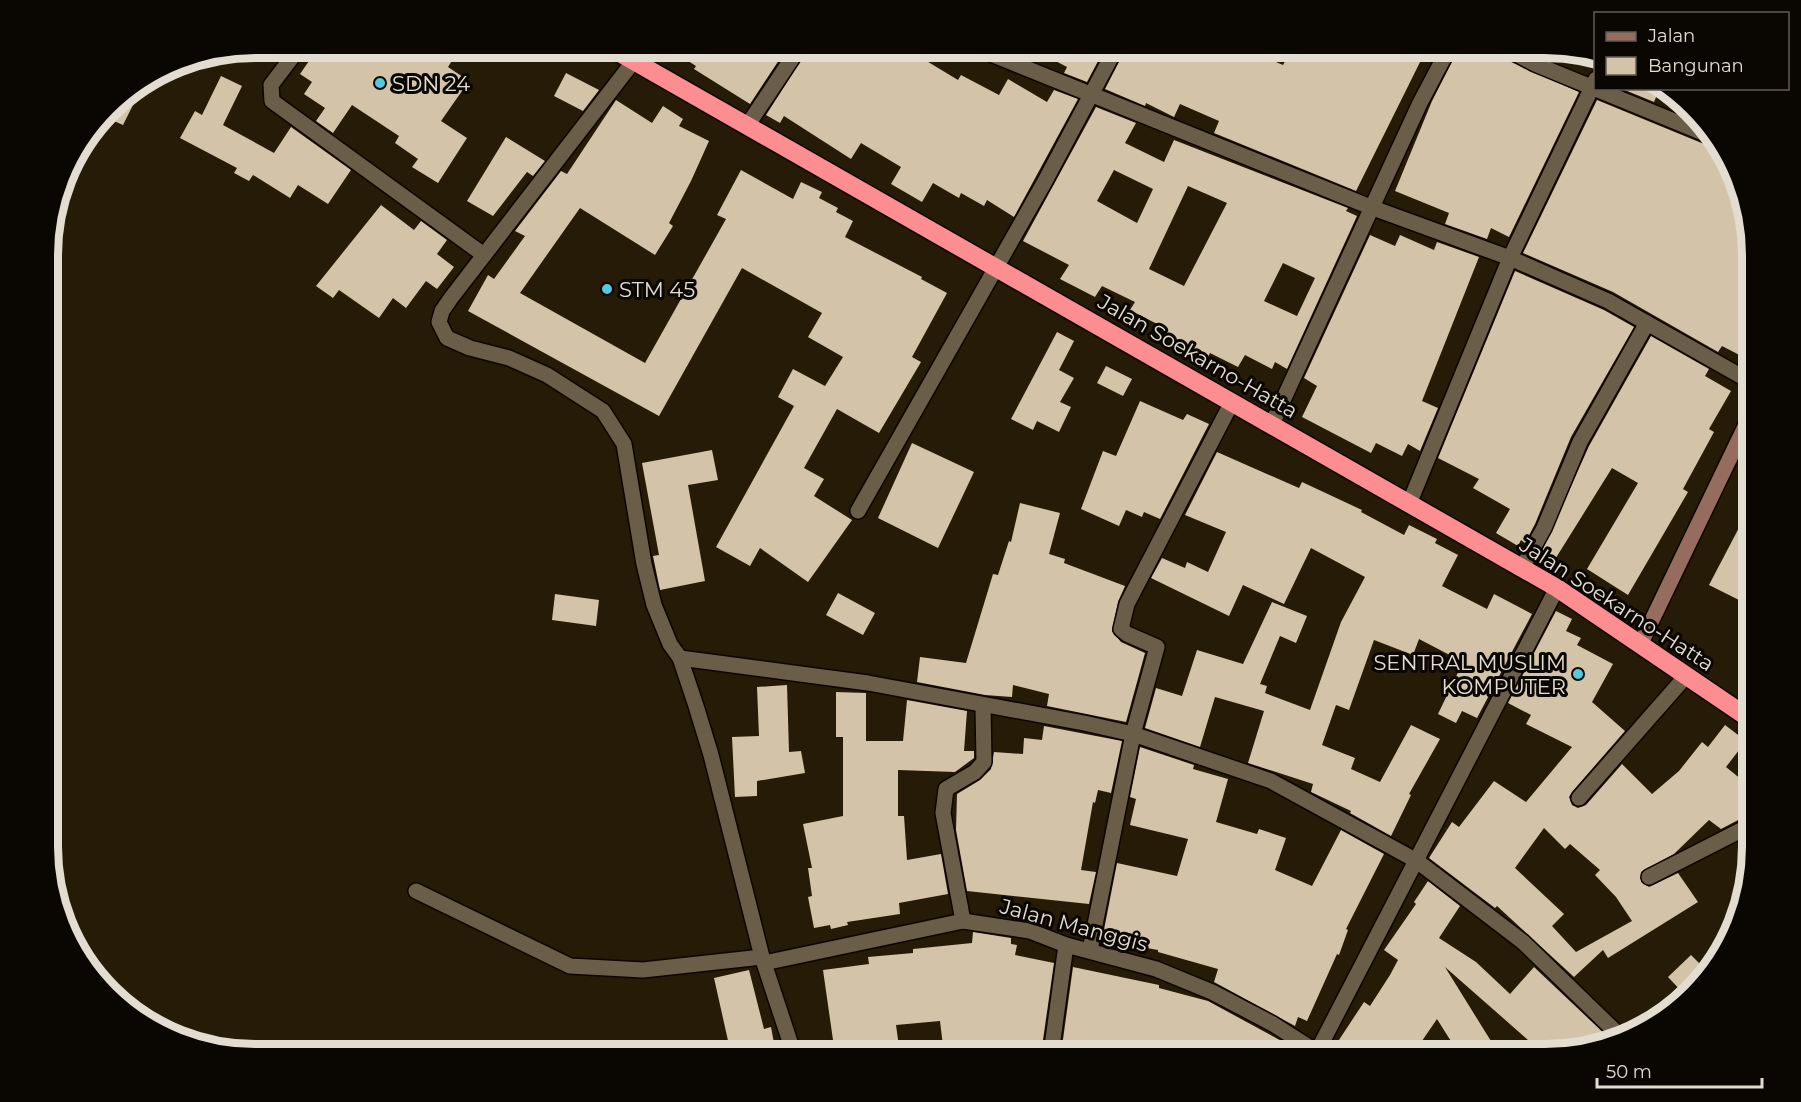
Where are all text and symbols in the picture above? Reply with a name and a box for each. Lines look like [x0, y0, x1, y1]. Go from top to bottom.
legend [1594, 12, 1789, 90]
text: Jalan [1647, 25, 1695, 47]
text: Bangunan [1648, 55, 1744, 77]
place label: SDN 24 [392, 71, 470, 96]
marker: SDN 24 [373, 76, 387, 90]
place label: STM 45 [619, 277, 695, 302]
marker: STM 45 [600, 282, 614, 296]
street label: Jalan Soekarno-Hatta [1093, 288, 1302, 423]
street label: Jalan Soekarno-Hatta [1514, 531, 1719, 676]
place label: SENTRAL MUSLIM KOMPUTER [1373, 650, 1566, 699]
marker: SENTRAL MUSLIM KOMPUTER [1571, 667, 1585, 681]
street label: Jalan Manggis [996, 893, 1151, 957]
scale bar [1597, 1051, 1762, 1089]
text: 50 m [1606, 1061, 1652, 1083]

